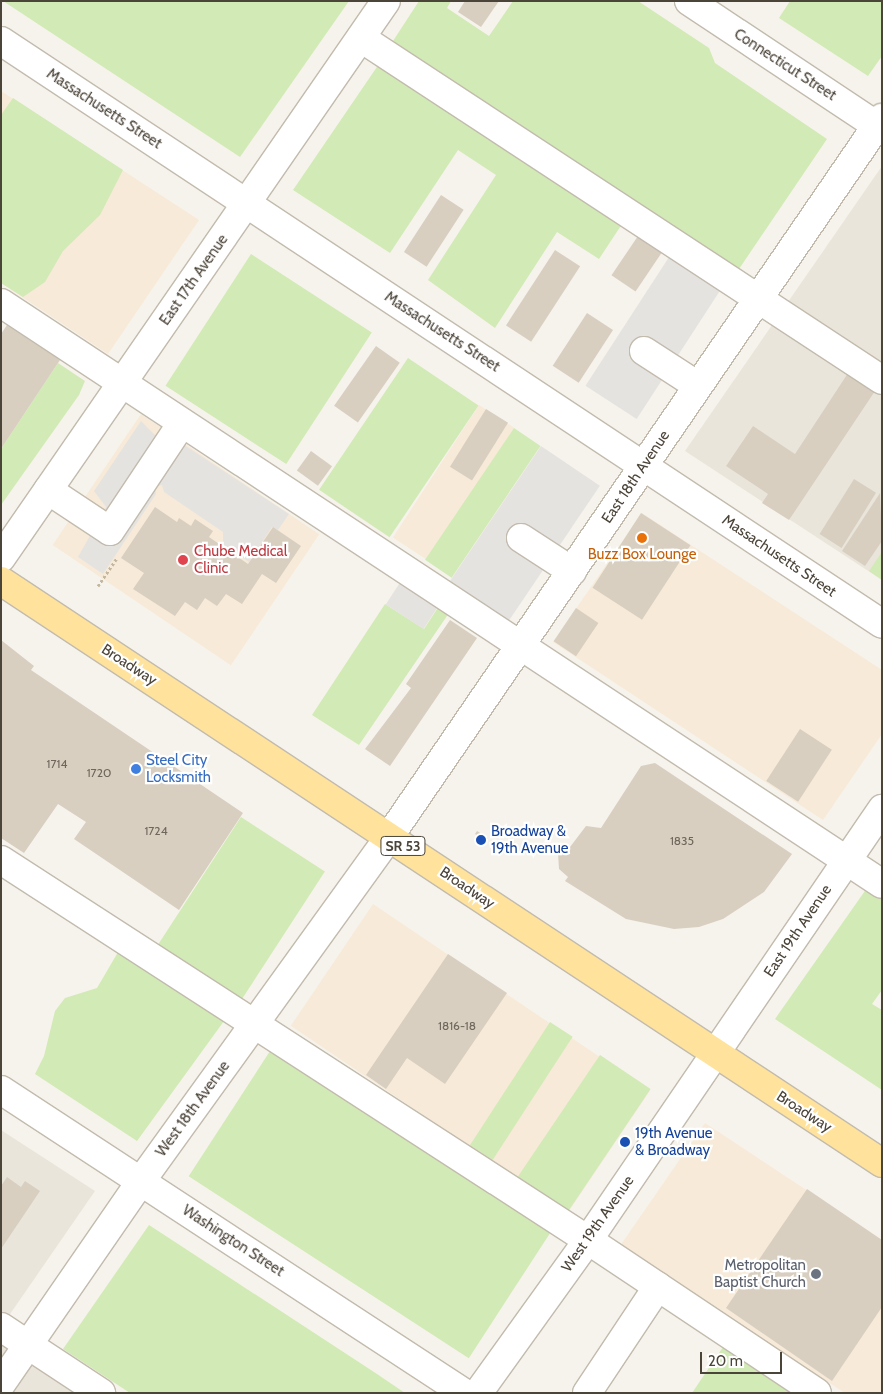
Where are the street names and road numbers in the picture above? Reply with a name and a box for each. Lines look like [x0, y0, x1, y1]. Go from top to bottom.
street label: Connecticut Street [730, 25, 840, 105]
street label: Massachusetts Street [43, 65, 165, 153]
street label: East 17th Avenue [156, 231, 232, 329]
street label: Massachusetts Street [381, 288, 503, 376]
street label: East 18th Avenue [598, 427, 674, 527]
street label: Massachusetts Street [718, 511, 840, 601]
street label: Broadway [98, 640, 160, 690]
road number: SR 53 [379, 834, 427, 858]
street label: Broadway [436, 863, 498, 913]
street label: East 19th Avenue [760, 881, 836, 981]
street label: West 18th Avenue [152, 1058, 234, 1160]
street label: Broadway [773, 1087, 835, 1137]
street label: West 19th Avenue [558, 1172, 638, 1276]
street label: Washington Street [179, 1201, 287, 1281]

